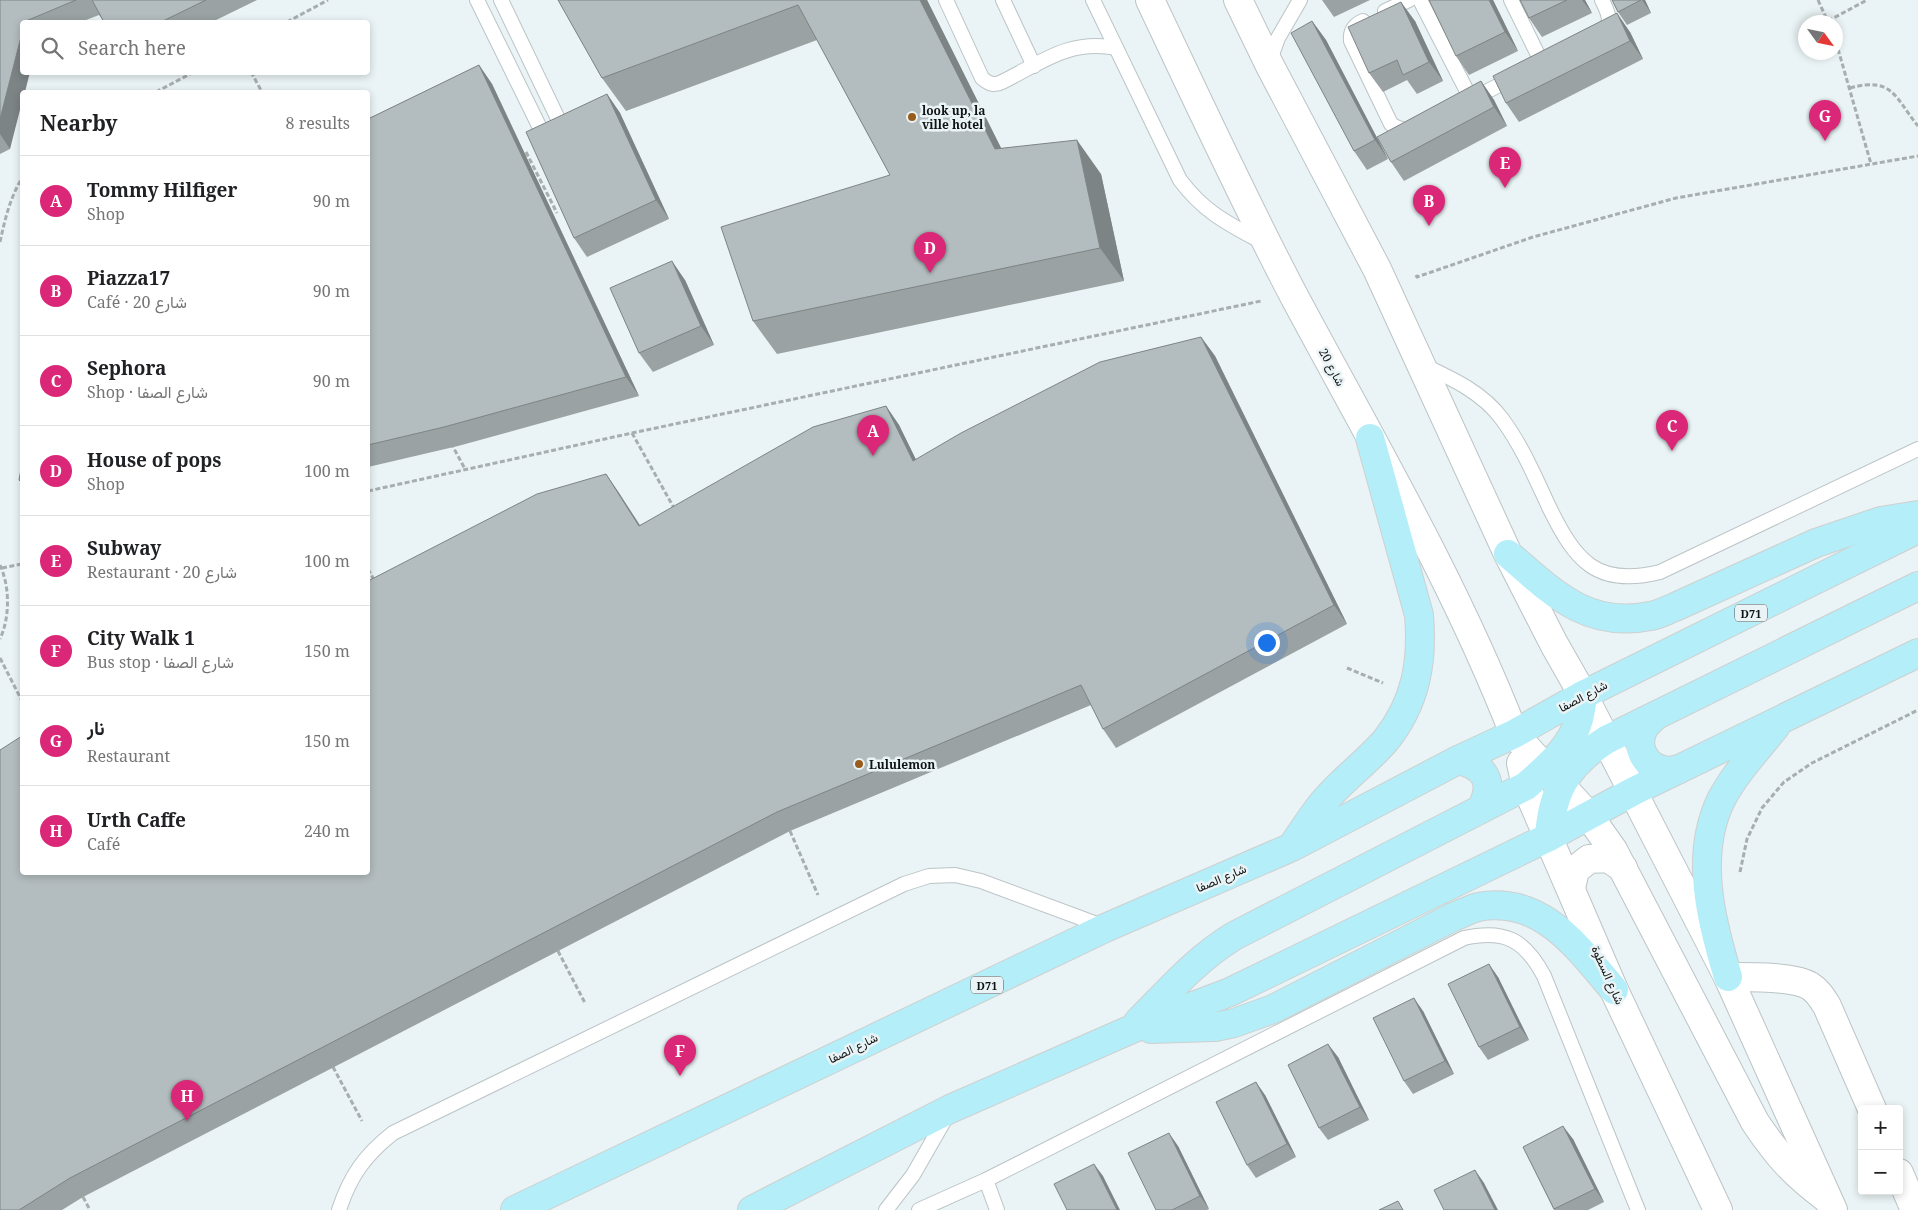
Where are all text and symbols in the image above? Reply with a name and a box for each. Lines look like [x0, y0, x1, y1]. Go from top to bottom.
north arrow [1798, 15, 1843, 60]
search box [20, 20, 370, 75]
icon: search [38, 34, 66, 62]
text: Search here [78, 35, 186, 61]
pin: G [1809, 100, 1841, 141]
place label: look up, la ville hotel [922, 102, 986, 133]
text: Nearby [40, 109, 118, 137]
marker: look up, la ville hotel [906, 111, 918, 123]
text: 8 results [286, 112, 350, 134]
pin: E [1489, 147, 1521, 188]
text: Tommy Hilfiger [87, 177, 237, 203]
pin: B [1413, 185, 1445, 226]
text: A [50, 190, 62, 212]
text: 90 m [313, 190, 350, 212]
text: Shop [87, 203, 125, 225]
pin: D [914, 232, 946, 273]
text: Piazza17 [87, 265, 170, 291]
text: B [51, 280, 61, 302]
text: 90 m [313, 280, 350, 302]
text: Café · شارع 20 [87, 291, 187, 313]
street label: شارع 20 [1314, 345, 1349, 389]
text: Sephora [87, 355, 166, 381]
text: C [51, 370, 61, 392]
text: 90 m [313, 370, 350, 392]
text: Shop · شارع الصفا [87, 381, 208, 403]
pin: C [1656, 410, 1688, 451]
pin: A [857, 415, 889, 456]
text: House of pops [87, 447, 222, 473]
text: D [50, 460, 62, 482]
text: 100 m [304, 460, 350, 482]
text: Shop [87, 473, 125, 495]
text: Subway [87, 535, 161, 561]
text: E [51, 550, 61, 572]
text: 100 m [304, 550, 350, 572]
text: Restaurant · شارع 20 [87, 561, 237, 583]
road number: D71 [1735, 604, 1767, 622]
text: City Walk 1 [87, 625, 195, 651]
your location [1254, 630, 1280, 656]
text: F [51, 640, 61, 662]
text: 150 m [304, 640, 350, 662]
text: Bus stop · شارع الصفا [87, 651, 234, 673]
street label: شارع الصفا [1556, 676, 1611, 717]
text: نار [87, 715, 105, 741]
text: G [50, 730, 62, 752]
text: 150 m [304, 730, 350, 752]
text: Restaurant [87, 745, 170, 767]
place label: Lululemon [869, 756, 935, 773]
marker: Lululemon [853, 758, 865, 770]
text: Urth Caffe [87, 807, 186, 833]
text: H [49, 820, 63, 842]
text: 240 m [304, 820, 350, 842]
text: Café [87, 833, 120, 855]
street label: شارع الصفا [1193, 860, 1249, 897]
street label: شارع السطوة [1587, 943, 1629, 1007]
road number: D71 [971, 976, 1003, 994]
street label: شارع الصفا [825, 1029, 881, 1068]
pin: F [664, 1035, 696, 1076]
pin: H [171, 1080, 203, 1121]
map controls [1858, 1105, 1903, 1195]
button: + [1858, 1105, 1903, 1150]
button: − [1858, 1150, 1903, 1195]

